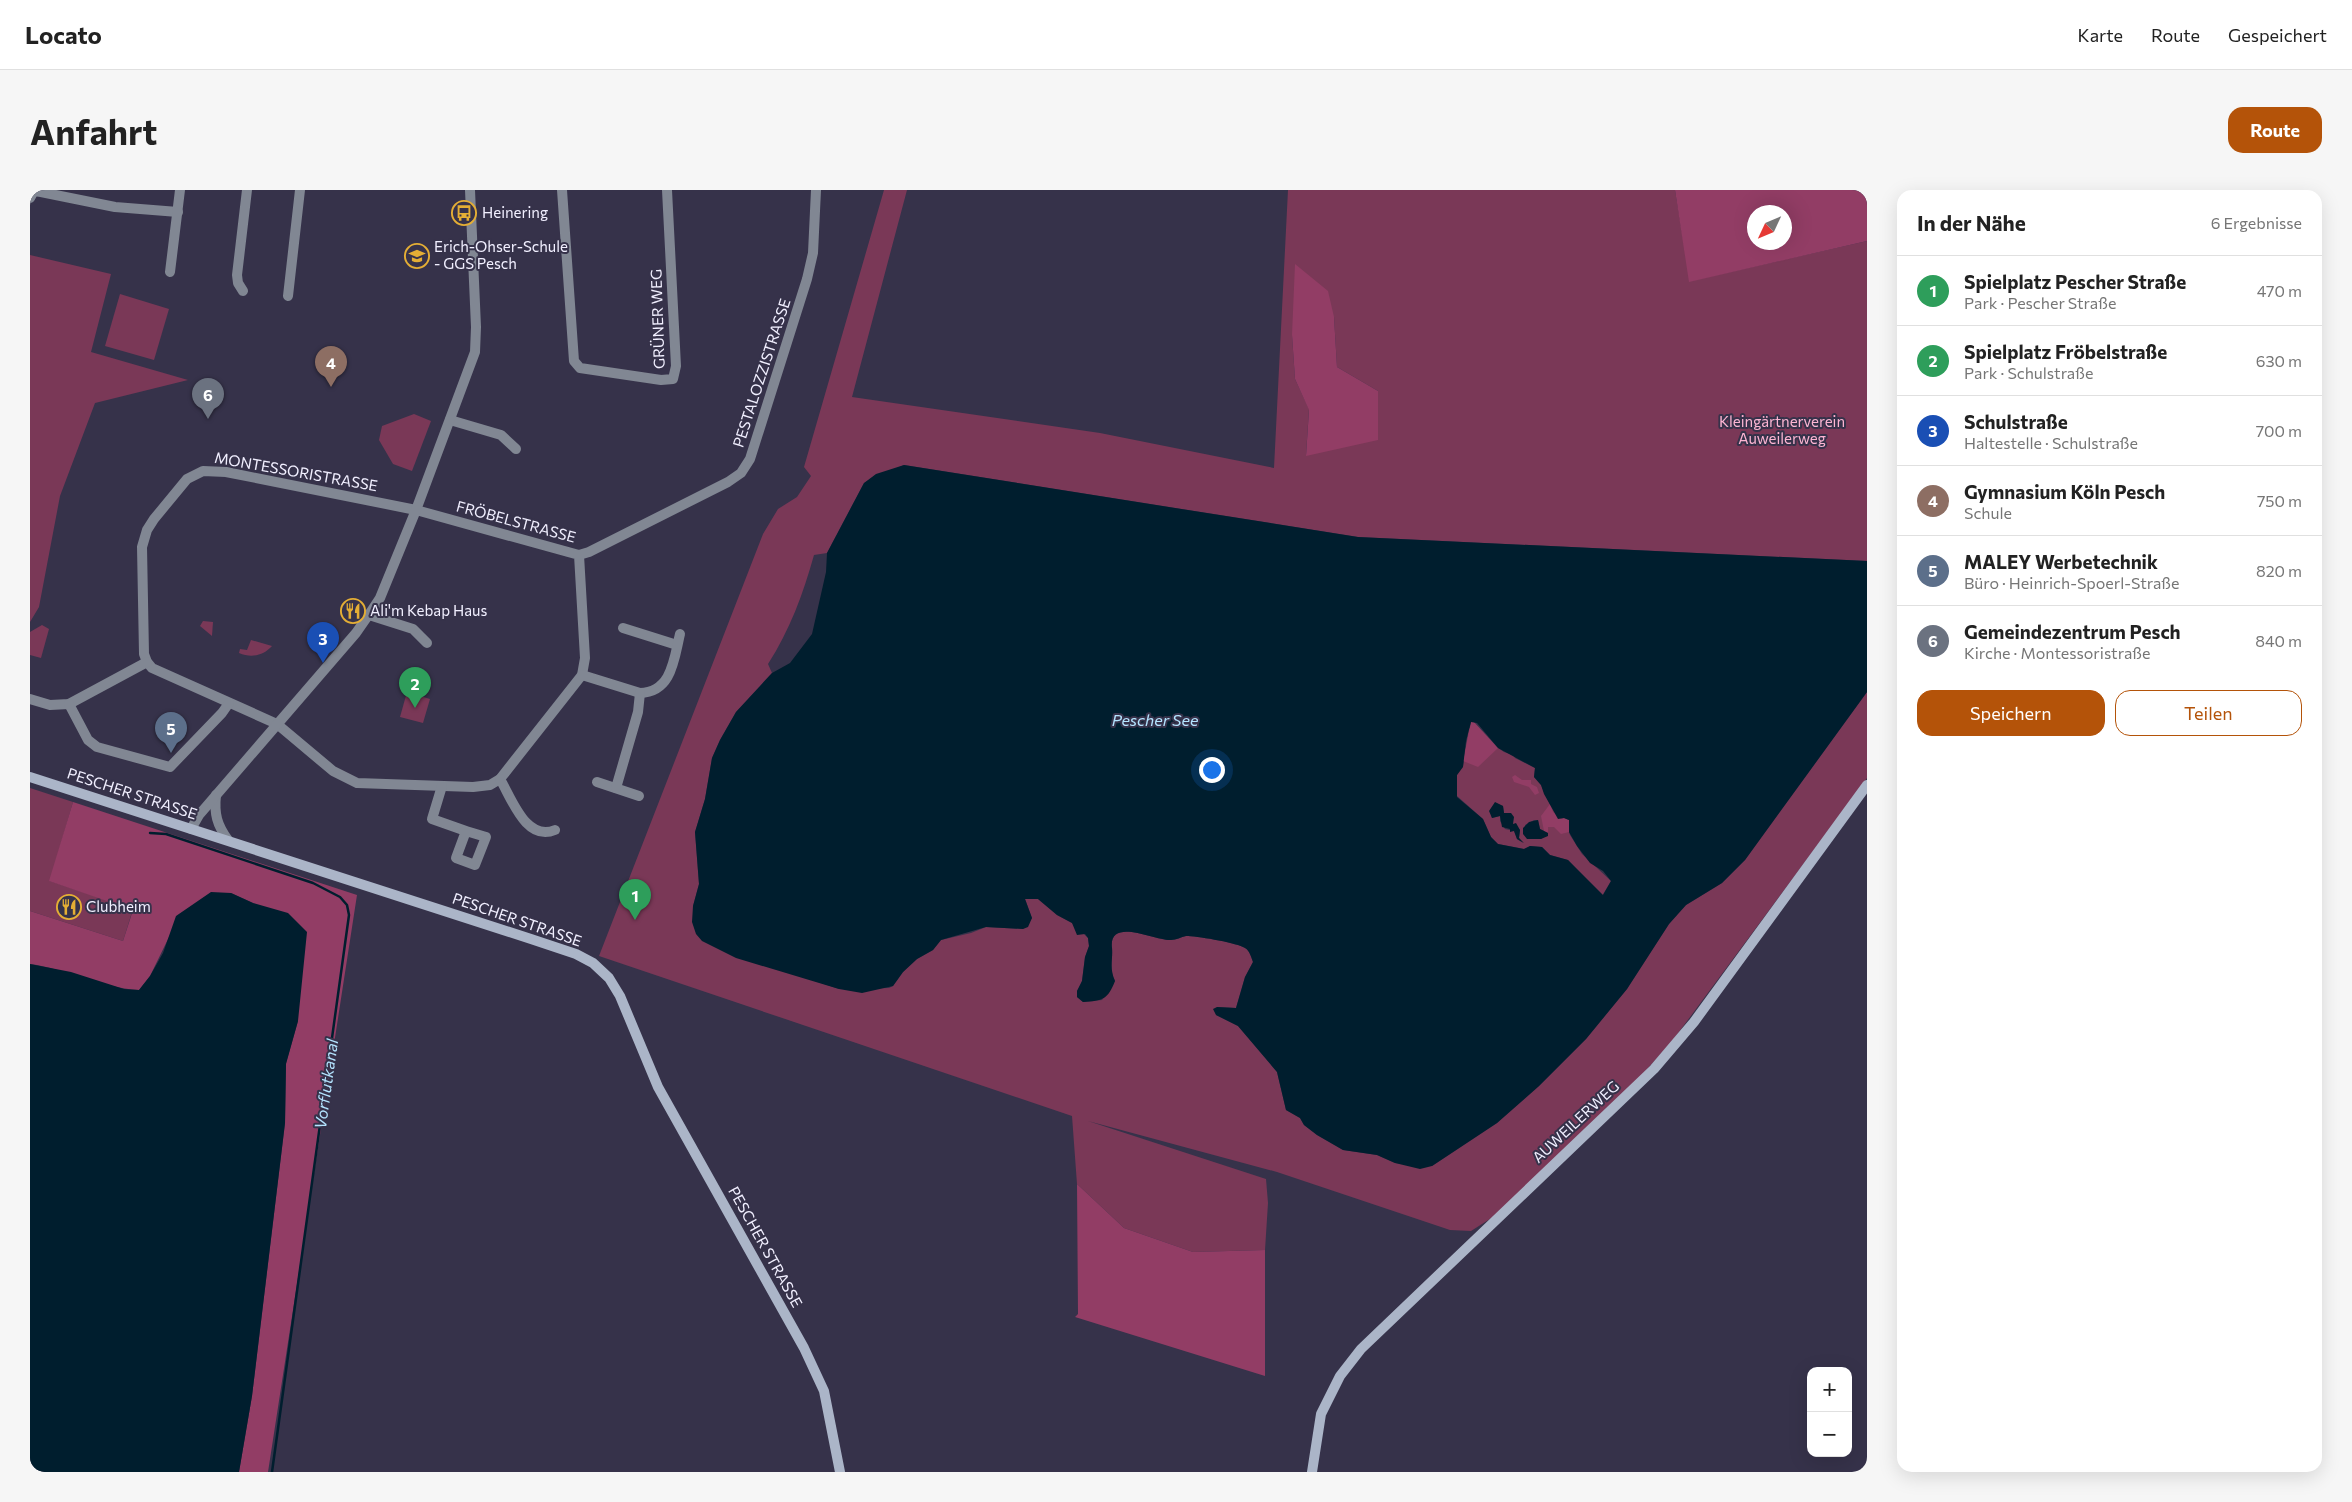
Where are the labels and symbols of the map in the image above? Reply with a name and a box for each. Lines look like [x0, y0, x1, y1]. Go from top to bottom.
bus stop icon: Heinering [451, 200, 477, 226]
place label: Heinering [482, 203, 548, 221]
north arrow [1747, 205, 1792, 250]
place label: Erich-Ohser-Schule - GGS Pesch [434, 237, 568, 272]
school or university icon: Erich-Ohser-Schule - GGS Pesch [404, 243, 430, 269]
street label: GRÜNER WEG [646, 269, 668, 369]
street label: PESTALOZZISTRASSE [728, 296, 794, 449]
pin: 4 [315, 346, 347, 387]
pin: 6 [192, 378, 224, 419]
park label: Kleingärtnerverein Auweilerweg [1719, 412, 1845, 447]
street label: MONTESSORISTRASSE [213, 448, 379, 494]
street label: FRÖBELSTRASSE [455, 496, 578, 546]
restaurant icon: Ali'm Kebap Haus [340, 598, 366, 624]
place label: Ali'm Kebap Haus [370, 601, 487, 619]
pin: 3 [307, 622, 339, 663]
pin: 2 [399, 667, 431, 708]
water label: Pescher See [1112, 710, 1199, 729]
pin: 5 [155, 712, 187, 753]
your location [1199, 757, 1225, 783]
street label: PESCHER STRASSE [65, 764, 200, 823]
pin: 1 [619, 879, 651, 920]
street label: PESCHER STRASSE [450, 888, 584, 950]
restaurant icon: Clubheim [56, 894, 82, 920]
place label: Clubheim [86, 897, 151, 915]
water label: Vorflutkanal [310, 1037, 341, 1130]
street label: AUWEILERWEG [1528, 1077, 1622, 1166]
street label: PESCHER STRASSE [725, 1183, 807, 1310]

